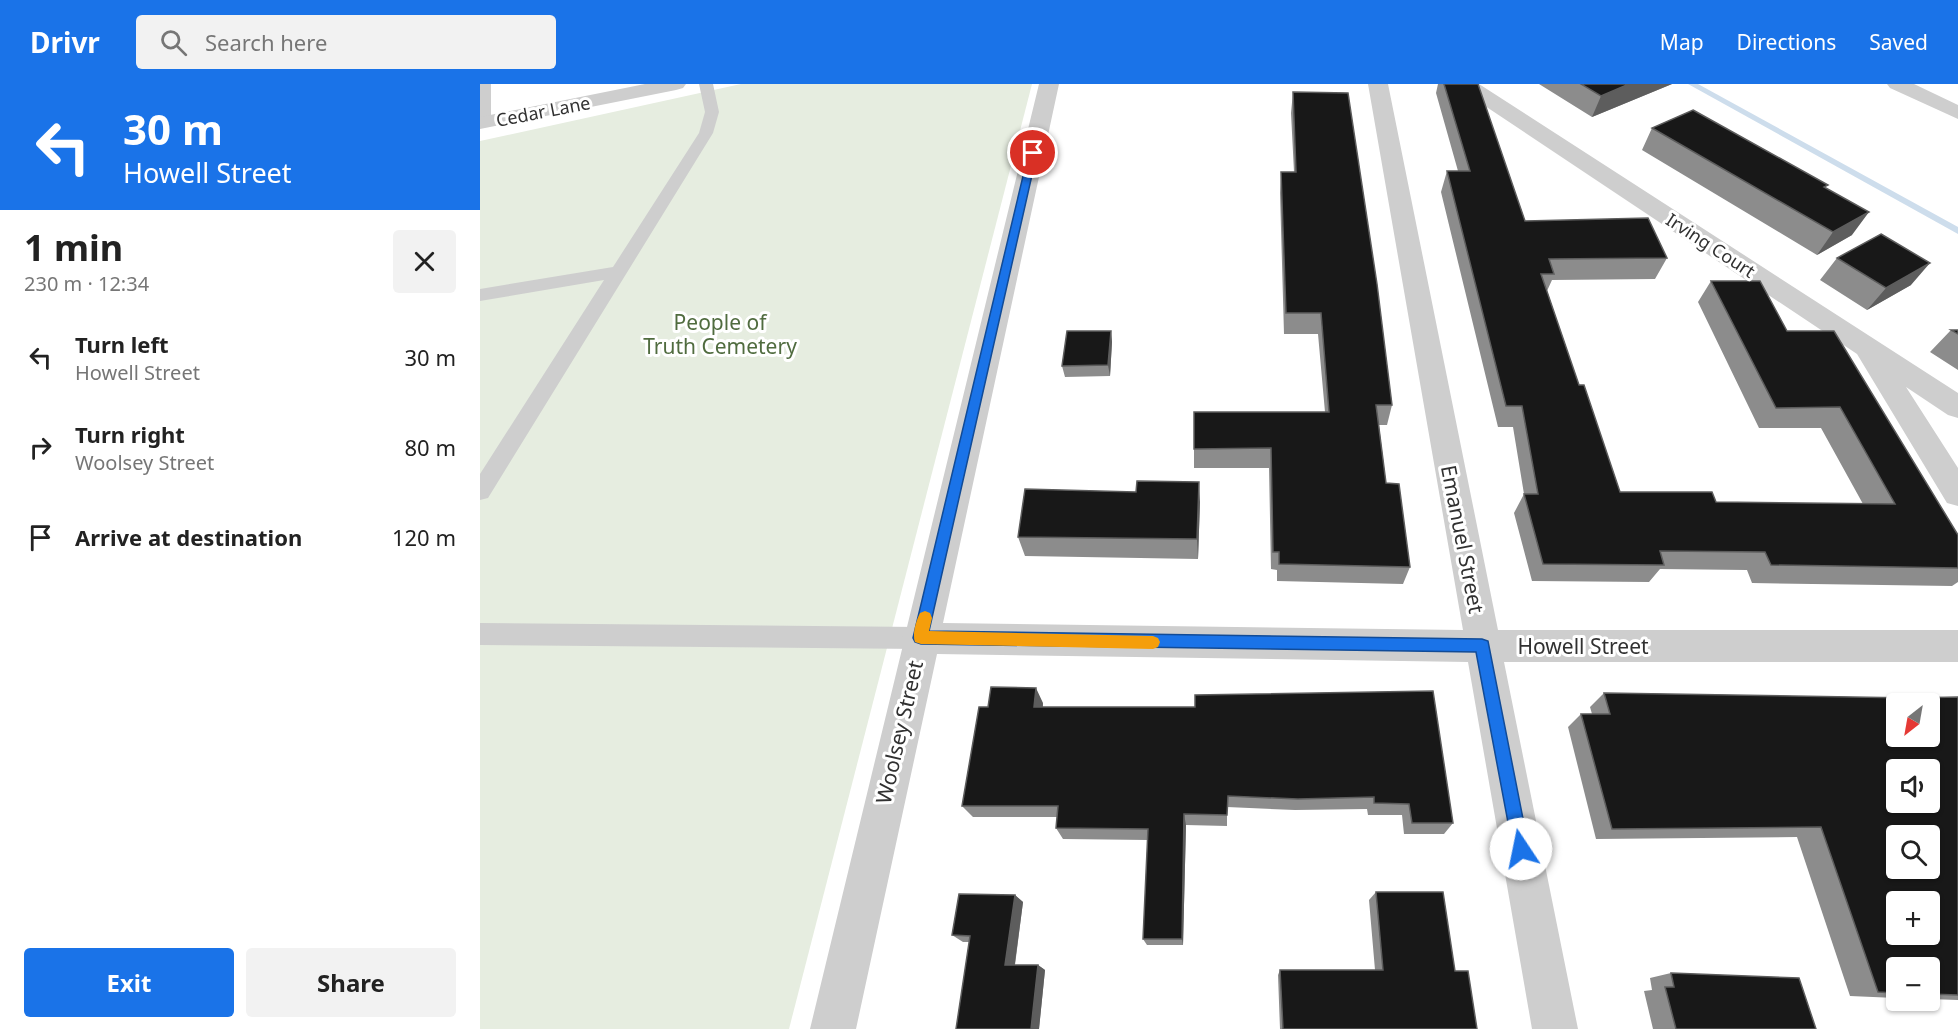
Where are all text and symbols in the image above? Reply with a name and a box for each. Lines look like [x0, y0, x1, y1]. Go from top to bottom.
search box [136, 15, 556, 69]
text: Drivr [30, 23, 100, 61]
icon: search [157, 26, 190, 59]
text: Search here [205, 27, 327, 57]
text: Map [1660, 28, 1704, 56]
text: Directions [1737, 28, 1836, 56]
text: Saved [1869, 28, 1928, 56]
street label: Cedar Lane [494, 90, 592, 132]
text: 30 m [123, 100, 223, 157]
icon: left [24, 108, 102, 186]
pin [1007, 127, 1058, 178]
icon: arrive [1016, 136, 1049, 169]
text: Howell Street [123, 154, 292, 191]
street label: Irving Court [1662, 207, 1761, 283]
text: 1 min [24, 223, 123, 272]
button: close [393, 230, 456, 293]
text: 230 m · 12:34 [24, 270, 149, 297]
park label: People of Truth Cemetery [643, 308, 797, 360]
text: Turn left [75, 329, 169, 359]
icon: left [24, 341, 57, 374]
text: 30 m [405, 342, 456, 372]
text: Howell Street [75, 359, 200, 386]
text: Turn right [75, 419, 185, 449]
icon: right [24, 431, 57, 464]
text: 80 m [405, 432, 456, 462]
text: Woolsey Street [75, 449, 214, 476]
street label: Emanuel Street [1435, 463, 1491, 616]
icon: arrive [24, 521, 57, 554]
text: Arrive at destination [75, 522, 302, 552]
text: 120 m [392, 522, 456, 552]
street label: Howell Street [1517, 632, 1649, 660]
street label: Woolsey Street [869, 657, 929, 806]
north arrow [1886, 693, 1940, 747]
map controls [1886, 693, 1940, 1011]
button: sound [1886, 759, 1940, 813]
position arrow [1489, 817, 1553, 881]
button: search [1886, 825, 1940, 879]
button: + [1886, 891, 1940, 945]
button: Exit [24, 948, 234, 1017]
button: Share [246, 948, 456, 1017]
button: − [1886, 957, 1940, 1011]

